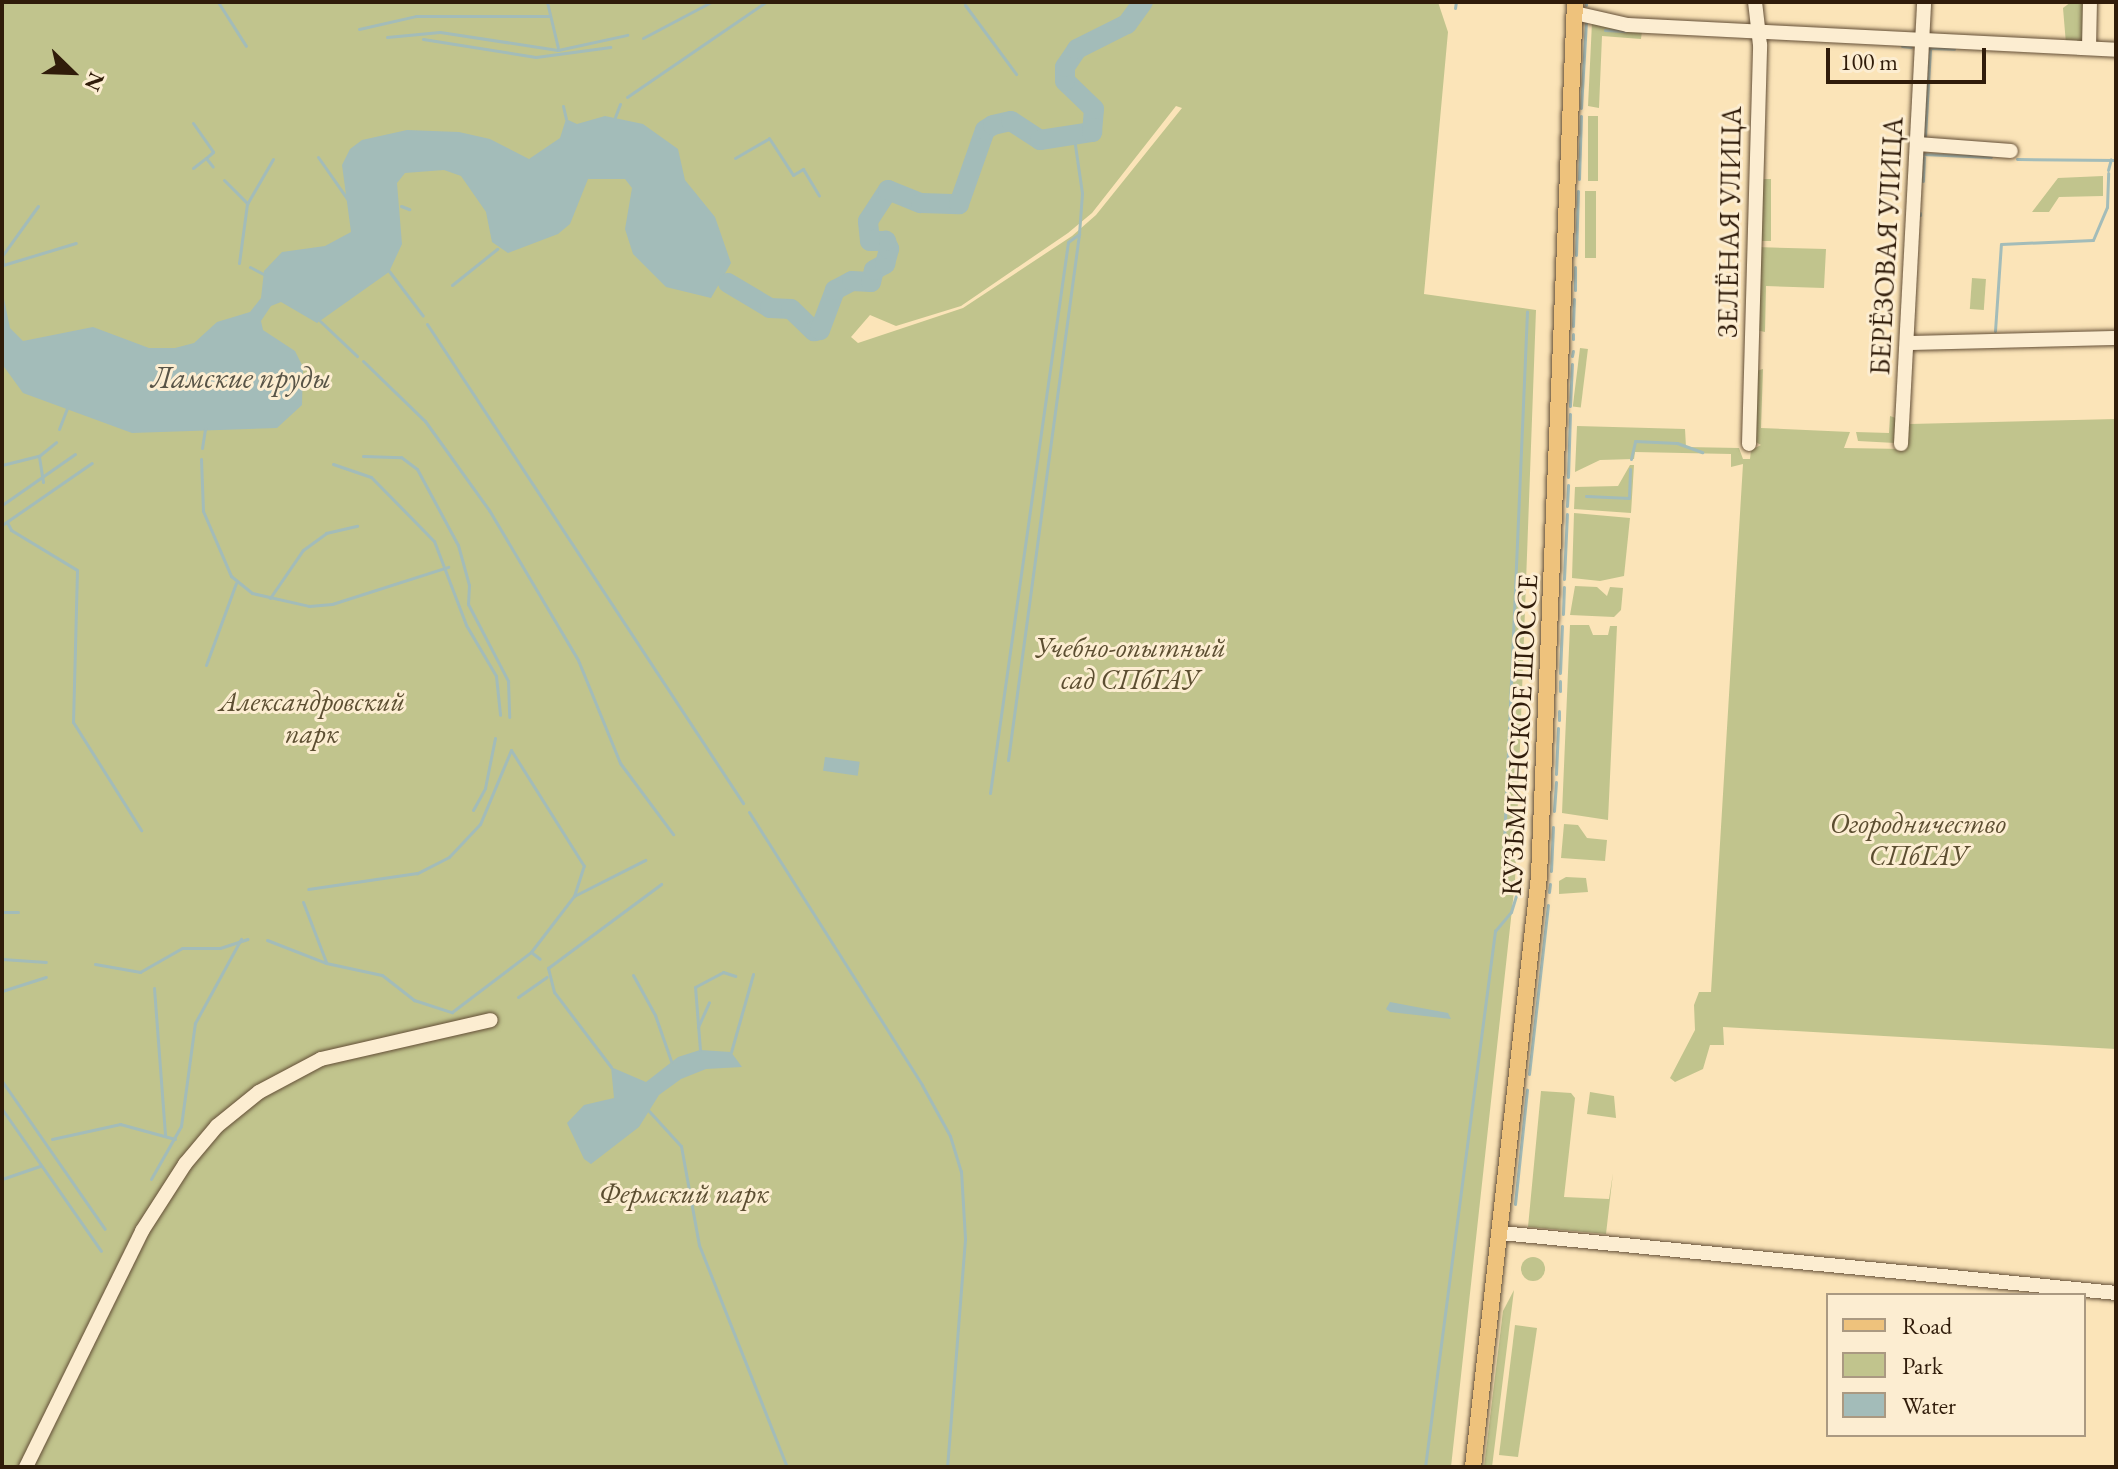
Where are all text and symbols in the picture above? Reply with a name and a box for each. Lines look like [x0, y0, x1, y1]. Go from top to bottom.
north arrow [32, 32, 112, 112]
scale bar [1830, 32, 1990, 82]
text: 100 m [1840, 46, 1898, 77]
text: N [78, 68, 111, 95]
street label: ЗЕЛЁНАЯ УЛИЦА [1710, 106, 1748, 338]
street label: БЕРЁЗОВАЯ УЛИЦА [1862, 116, 1910, 376]
water label: Ламские пруды [151, 360, 331, 396]
street label: КУЗЬМИНСКОЕ ШОССЕ [1494, 573, 1544, 897]
park label: Учебно-опытный сад СПбГАУ [1034, 630, 1226, 696]
park label: Александровский парк [219, 684, 405, 750]
park label: Огородничество СПбГАУ [1830, 806, 2006, 872]
park label: Фермский парк [599, 1176, 769, 1210]
legend [1826, 1293, 2086, 1437]
text: Road [1902, 1310, 1952, 1341]
text: Park [1902, 1350, 1943, 1381]
text: Water [1902, 1390, 1956, 1421]

